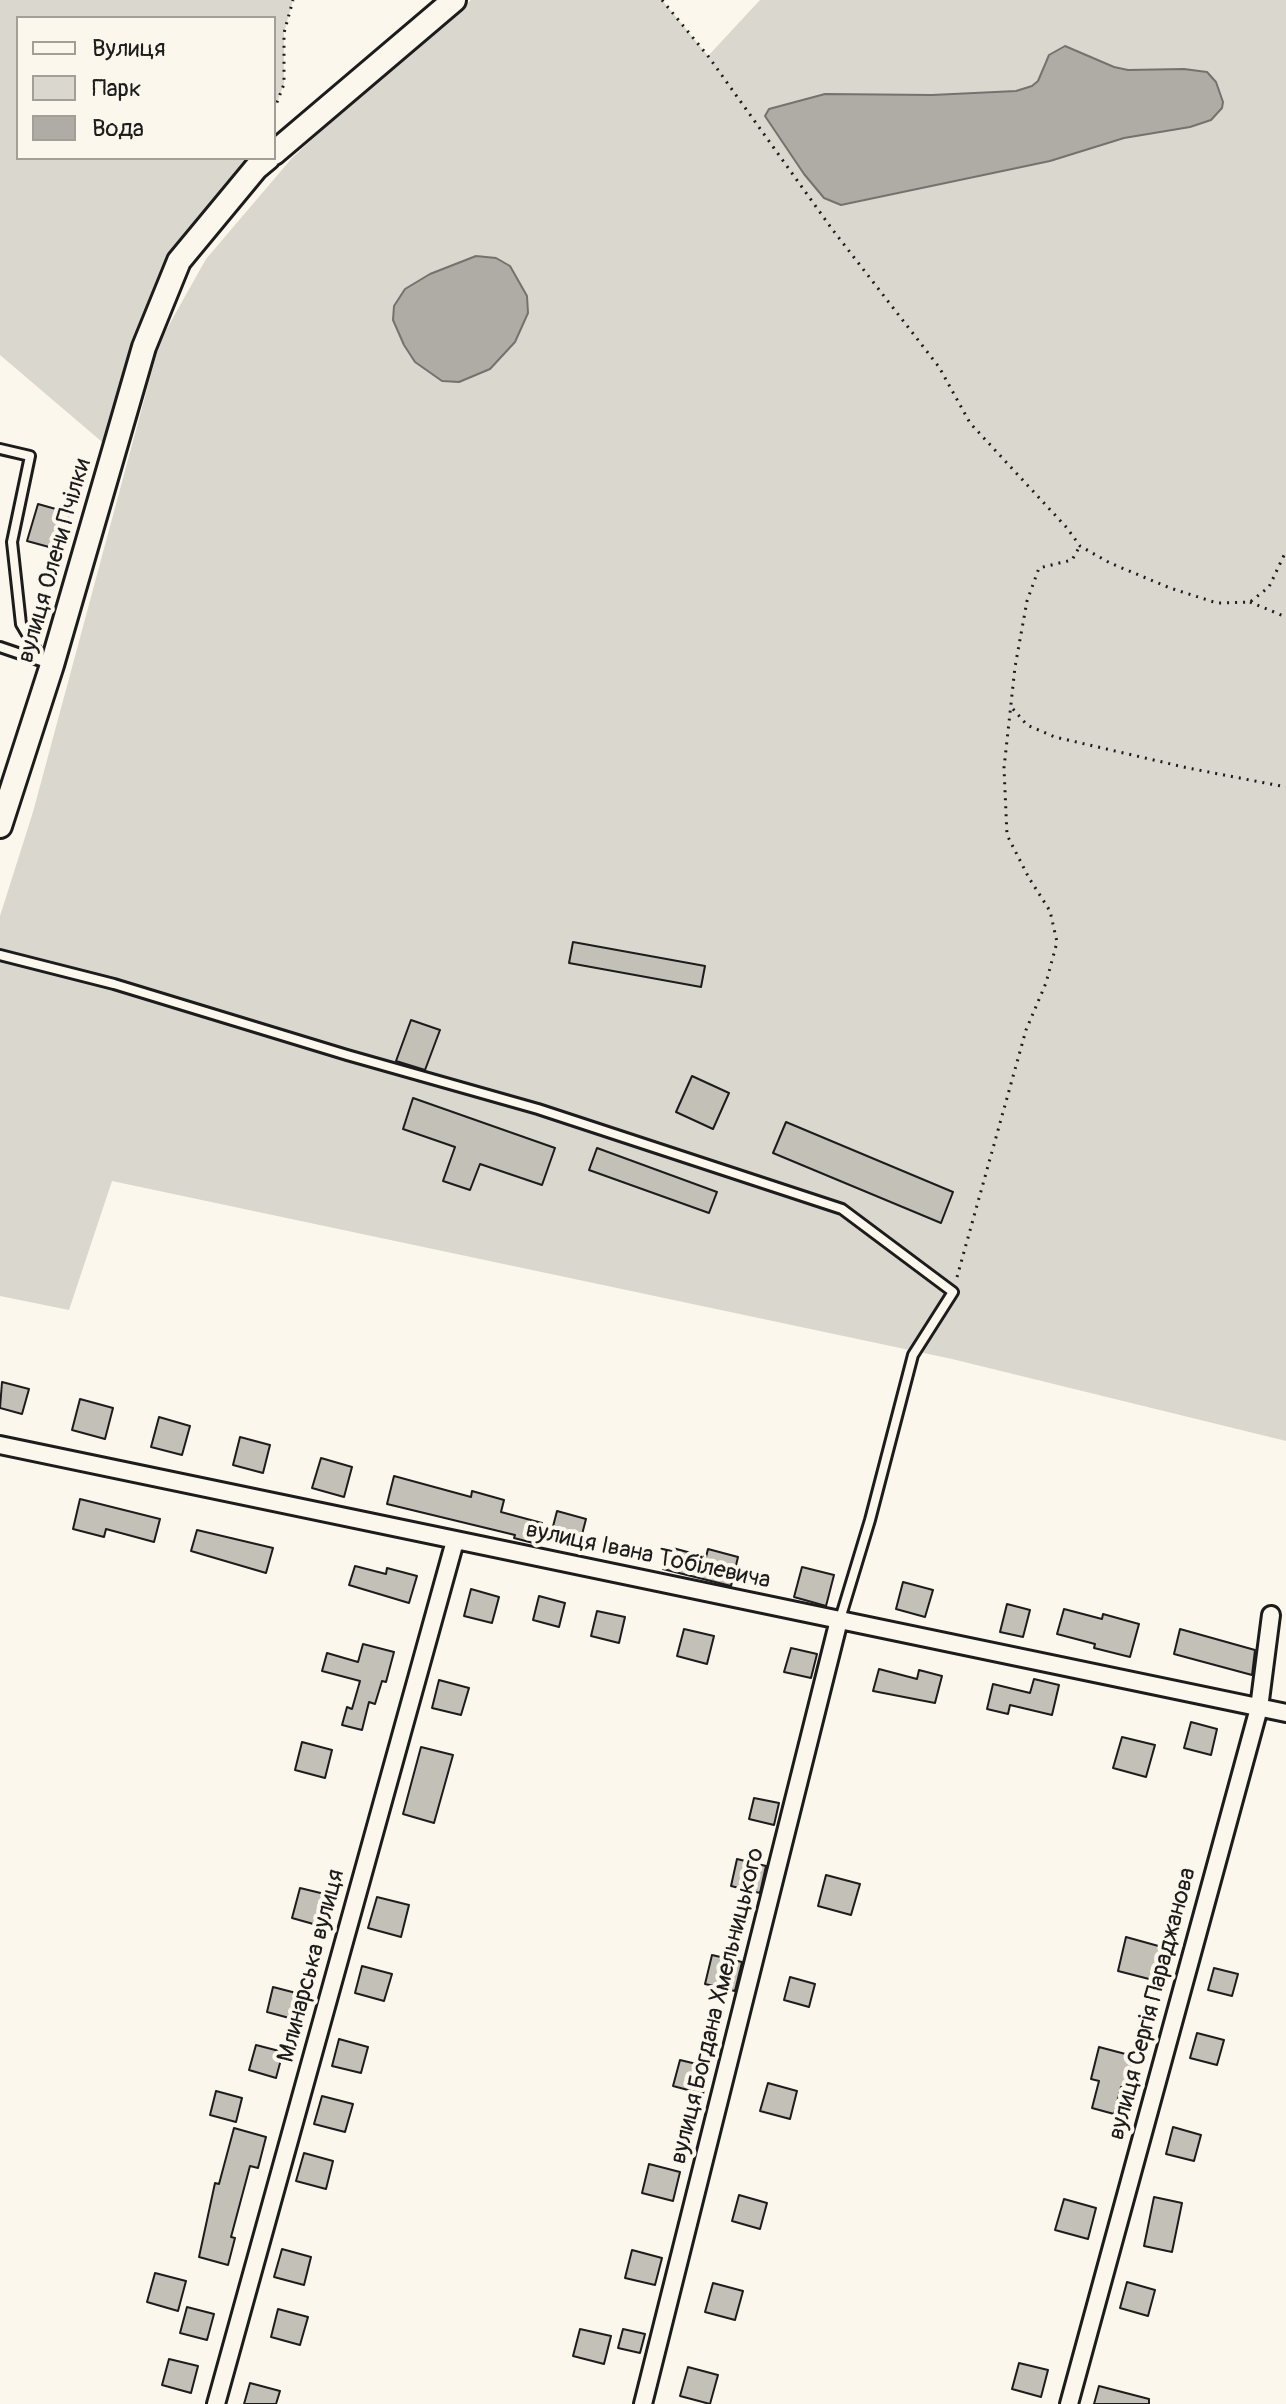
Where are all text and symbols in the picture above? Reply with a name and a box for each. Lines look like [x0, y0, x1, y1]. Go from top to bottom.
legend [16, 16, 276, 160]
text: Вулиця [92, 34, 165, 63]
text: Парк [92, 74, 141, 103]
text: Вода [92, 114, 144, 143]
street label: вулиця Олени Пчілки [12, 456, 98, 666]
street label: вулиця Івана Тобілевича [523, 1516, 773, 1596]
street label: вулиця Богдана Хмельницького [665, 1845, 771, 2167]
street label: вулиця Сергія Параджанова [1103, 1865, 1203, 2143]
street label: Млинарська вулиця [272, 1866, 352, 2066]

